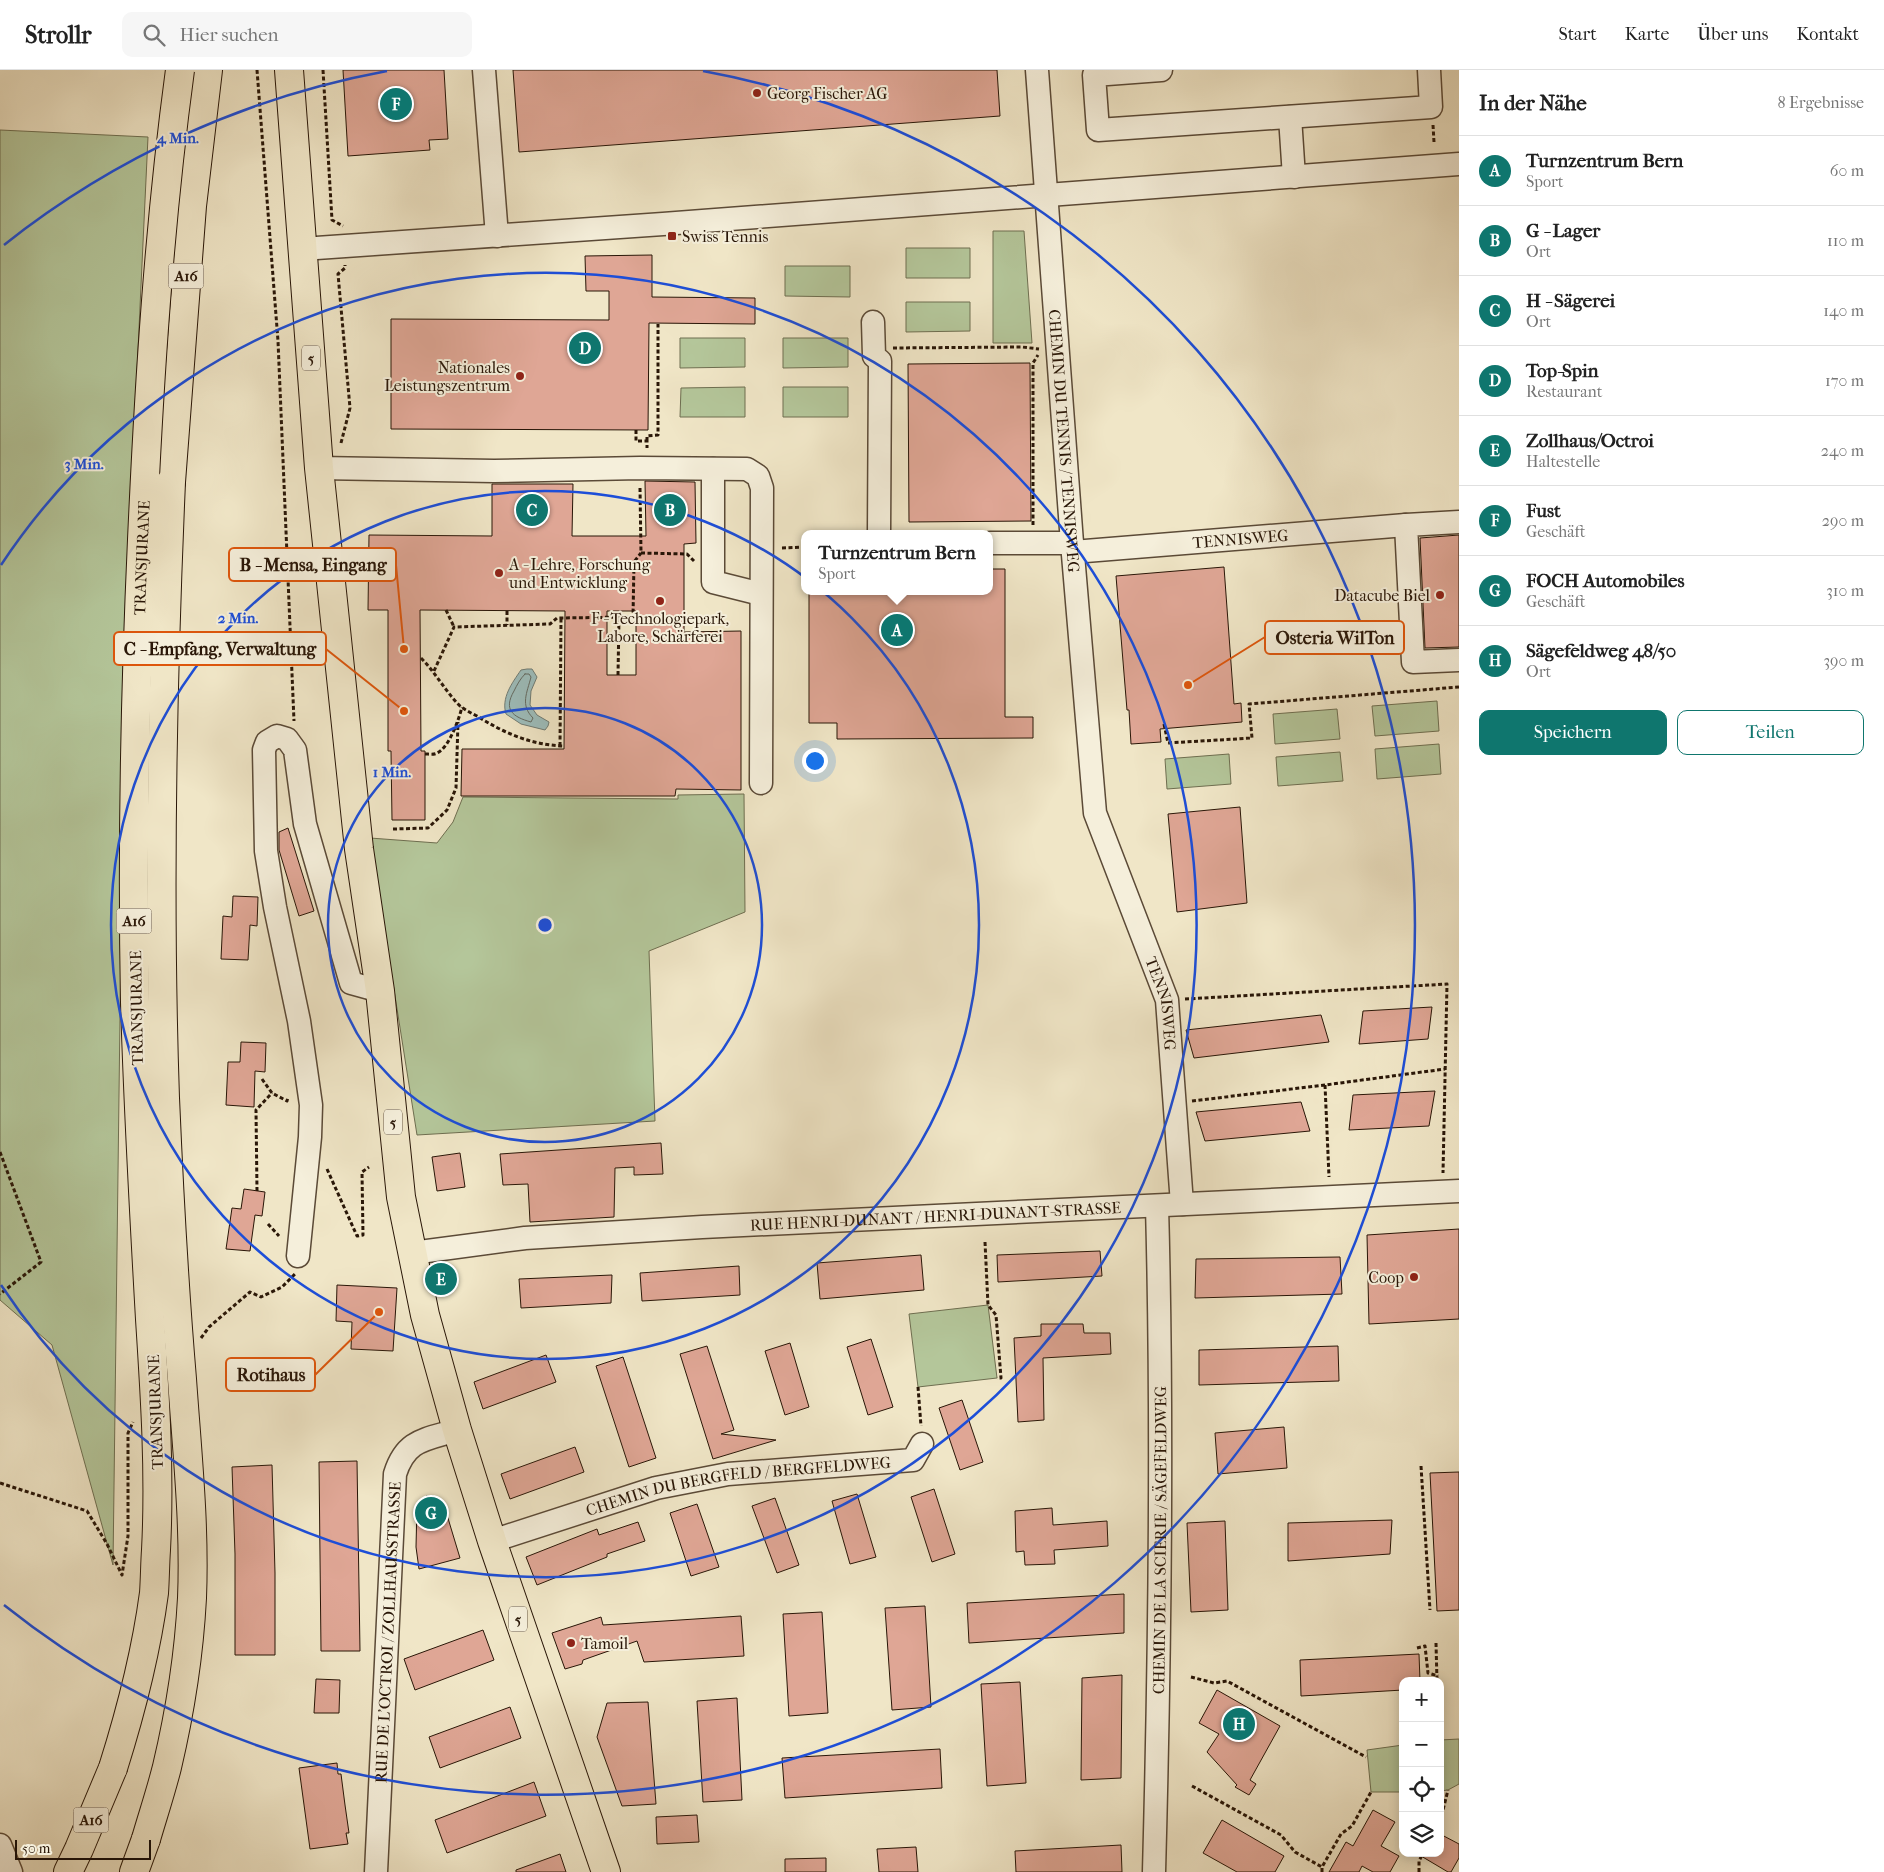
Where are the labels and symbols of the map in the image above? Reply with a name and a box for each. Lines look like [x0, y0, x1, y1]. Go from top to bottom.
place label: Georg Fischer AG [767, 84, 888, 103]
pin: F [380, 85, 412, 123]
marker: Georg Fischer AG [751, 87, 763, 99]
text: 4 Min. [156, 129, 199, 147]
place label: Swiss Tennis [682, 227, 769, 246]
marker: Swiss Tennis [666, 230, 678, 242]
road number: A16 [168, 264, 204, 288]
street label: CHEMIN DU TENNIS / TENNISWEG [1045, 309, 1083, 573]
pin: D [569, 329, 601, 367]
road number: 5 [302, 346, 320, 370]
place label: Nationales Leistungszentrum [384, 358, 511, 395]
marker: Nationales Leistungszentrum [514, 370, 526, 382]
text: 3 Min. [64, 455, 104, 473]
pin: C [516, 491, 548, 529]
pin: B [654, 491, 686, 529]
street label: TRANSJURANE [130, 499, 154, 616]
street label: TENNISWEG [1192, 526, 1289, 552]
callout: B - Mensa, Eingang [229, 548, 396, 581]
text: B - Mensa, Eingang [239, 555, 388, 576]
place label: A - Lehre, Forschung und Entwicklung [508, 555, 651, 592]
marker: A - Lehre, Forschung und Entwicklung [493, 567, 505, 579]
place label: Datacube Biel [1334, 586, 1431, 605]
marker: Datacube Biel [1434, 589, 1446, 601]
marker: F - Technologiepark, Labore, Schärferei [654, 595, 666, 607]
text: 2 Min. [218, 609, 258, 627]
place label: F - Technologiepark, Labore, Schärferei [591, 609, 729, 646]
pin: A [881, 611, 913, 649]
callout: Osteria WilTon [1265, 621, 1404, 654]
text: Osteria WilTon [1275, 628, 1395, 649]
callout: C - Empfang, Verwaltung [114, 632, 326, 665]
text: C - Empfang, Verwaltung [124, 639, 318, 660]
your location [802, 748, 828, 774]
text: 1 Min. [373, 763, 411, 781]
road number: A16 [116, 908, 152, 934]
centre of rings [536, 916, 554, 934]
street label: TRANSJURANE [126, 950, 147, 1066]
street label: TENNISWEG [1141, 954, 1180, 1051]
road number: 5 [384, 1110, 402, 1134]
street label: RUE HENRI-DUNANT / HENRI-DUNANT-STRASSE [749, 1198, 1122, 1235]
pin: E [425, 1260, 457, 1298]
place label: Coop [1368, 1268, 1404, 1287]
marker: Coop [1408, 1271, 1420, 1283]
street label: TRANSJURANE [144, 1354, 167, 1470]
callout: Rotihaus [226, 1358, 315, 1391]
text: Rotihaus [237, 1365, 306, 1386]
street label: CHEMIN DE LA SCIERIE / SÄGEFELDWEG [1149, 1386, 1170, 1694]
street label: CHEMIN DU BERGFELD / BERGFELDWEG [583, 1453, 892, 1520]
street label: RUE DE L'OCTROI / ZOLLHAUSSTRASSE [371, 1481, 405, 1784]
pin: G [415, 1494, 447, 1532]
road number: 5 [509, 1606, 527, 1632]
place label: Tamoil [581, 1634, 629, 1653]
marker: Tamoil [565, 1637, 577, 1649]
pin: H [1223, 1705, 1255, 1743]
road number: A16 [74, 1808, 108, 1832]
scale bar [15, 1837, 151, 1860]

